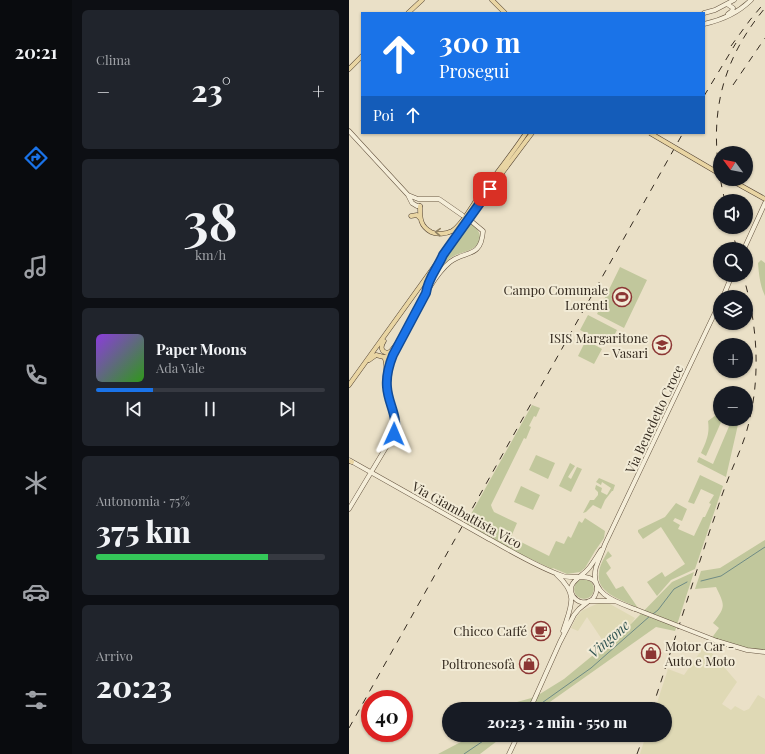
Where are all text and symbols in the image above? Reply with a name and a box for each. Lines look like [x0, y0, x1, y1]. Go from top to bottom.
text: 300 m [439, 23, 521, 60]
icon: ahead [373, 28, 425, 80]
text: 20:21 [15, 40, 57, 64]
text: Clima [96, 51, 131, 68]
text: Prosegui [439, 59, 509, 83]
text: 23° [191, 70, 231, 110]
text: − [96, 76, 110, 106]
text: + [312, 76, 325, 106]
icon: ahead [402, 104, 424, 126]
text: Poi [373, 105, 394, 125]
icon: directions [22, 144, 50, 172]
north arrow [713, 146, 753, 186]
map controls [713, 146, 753, 426]
pin [473, 172, 507, 206]
icon: arrive [479, 178, 501, 200]
text: 38 [183, 185, 238, 254]
button: sound [713, 194, 753, 234]
one-way arrow [435, 228, 441, 237]
button: search [713, 242, 753, 282]
text: km/h [195, 246, 226, 263]
icon: music [22, 253, 50, 281]
place label: Campo Comunale Lorenti [504, 281, 608, 313]
sports icon: Campo Comunale Lorenti [611, 286, 633, 308]
button: layers [713, 290, 753, 330]
place label: ISIS Margaritone - Vasari [550, 329, 648, 361]
school or university icon: ISIS Margaritone - Vasari [651, 334, 673, 356]
button: + [713, 338, 753, 378]
text: Paper Moons [156, 339, 247, 359]
text: Ada Vale [156, 359, 205, 376]
icon: phone [22, 361, 50, 389]
street label: Via Benedetto Croce [621, 361, 686, 477]
button: − [713, 386, 753, 426]
icon: previous [123, 398, 145, 420]
icon: pause [199, 398, 221, 420]
icon: next [276, 398, 298, 420]
position arrow [373, 413, 415, 455]
icon: climate [22, 469, 50, 497]
street label: Via Giambattista Vico [408, 477, 525, 552]
text: Autonomia · 75% [96, 492, 190, 509]
text: 375 km [96, 511, 191, 551]
icon: car [22, 578, 50, 606]
water label: Vingone [584, 616, 633, 662]
cafe icon: Chicco Caffé [530, 620, 552, 642]
place label: Chicco Caffé [453, 622, 527, 639]
place label: Motor Car - Auto e Moto [664, 637, 735, 669]
shop icon: Motor Car - Auto e Moto [640, 642, 662, 664]
text: Arrivo [96, 647, 133, 664]
shop icon: Poltronesofà [518, 653, 540, 675]
place label: Poltronesofà [442, 655, 516, 672]
text: 20:23 [96, 666, 172, 706]
icon: filters [22, 686, 50, 714]
speed limit sign: 40 [361, 690, 413, 742]
text: 20:23 · 2 min · 550 m [487, 712, 627, 732]

